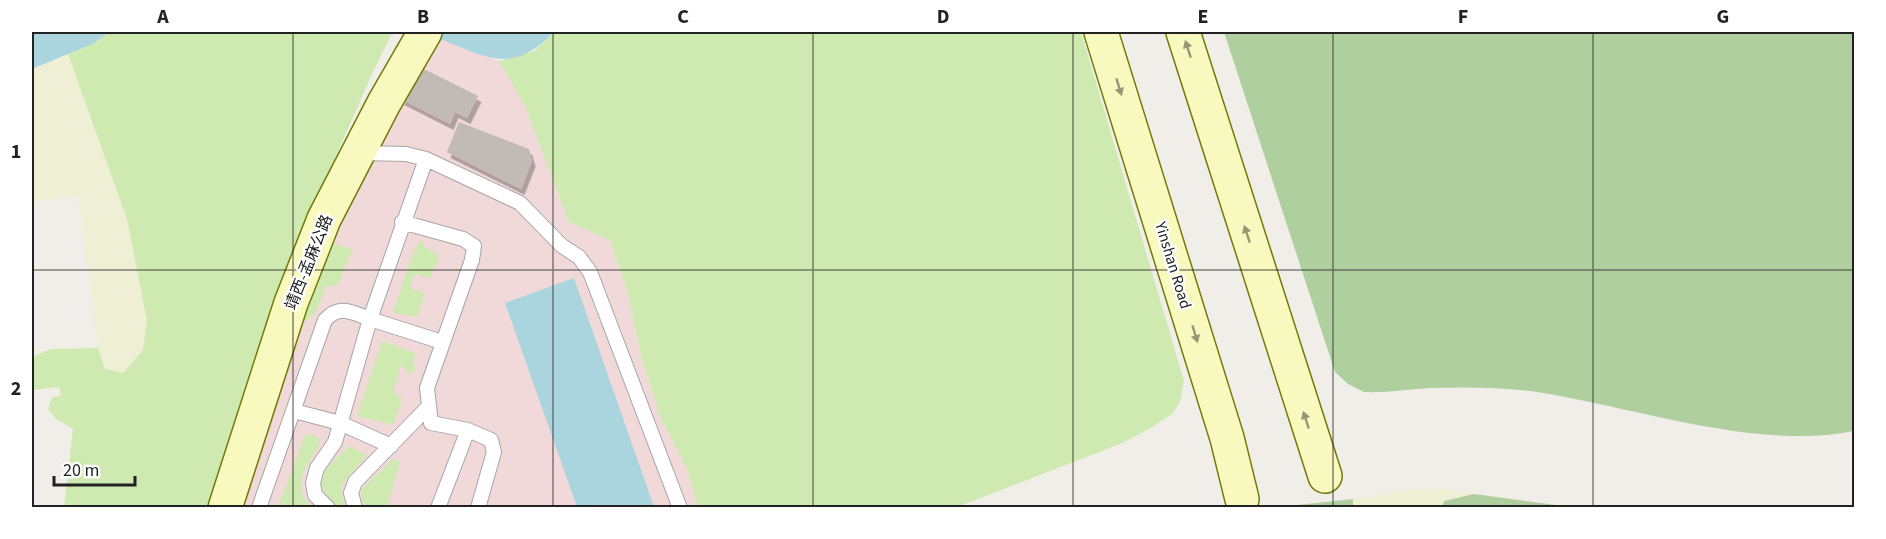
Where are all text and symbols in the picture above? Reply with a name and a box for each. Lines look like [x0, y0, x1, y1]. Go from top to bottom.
text: A [156, 3, 169, 31]
text: B [417, 3, 429, 31]
text: C [677, 3, 689, 31]
text: D [937, 3, 949, 31]
text: E [1198, 3, 1208, 31]
text: F [1458, 3, 1468, 31]
text: G [1717, 3, 1729, 31]
one-way arrow [1183, 40, 1192, 58]
one-way arrow [1115, 78, 1124, 96]
text: 1 [11, 138, 21, 166]
street label: 靖西-孟麻公路 [280, 211, 338, 313]
street label: Yinshan Road [1149, 218, 1197, 312]
one-way arrow [1242, 225, 1251, 243]
one-way arrow [1191, 325, 1200, 343]
text: 2 [11, 375, 21, 403]
one-way arrow [1301, 411, 1311, 429]
scale bar [54, 449, 135, 487]
text: 20 m [63, 458, 99, 483]

